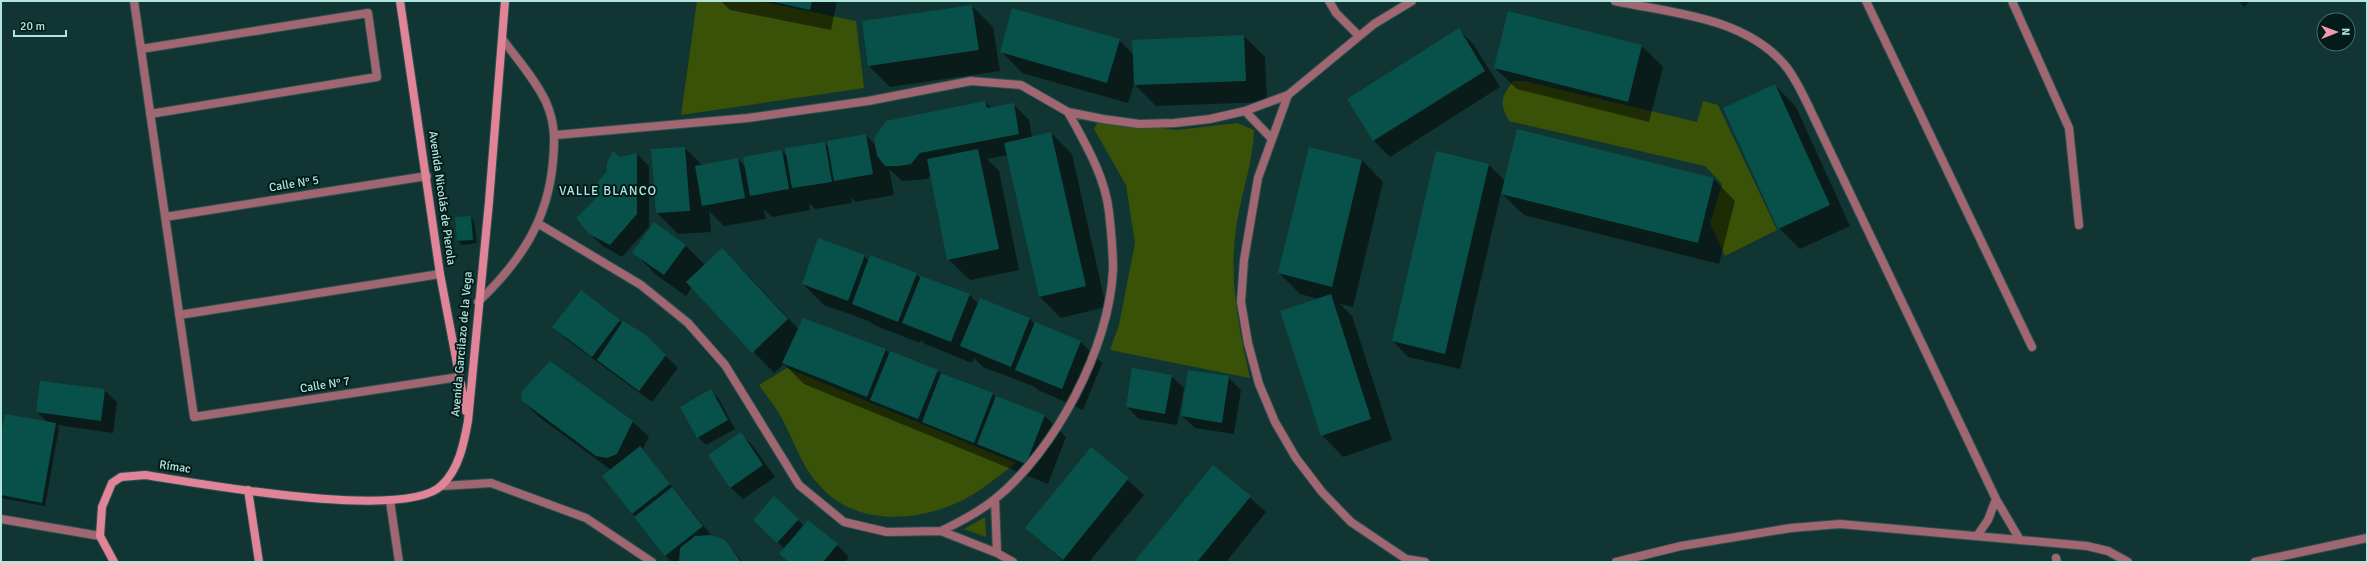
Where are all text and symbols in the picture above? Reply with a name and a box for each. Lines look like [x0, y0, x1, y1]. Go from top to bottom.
scale bar [14, 12, 66, 38]
north arrow [2316, 12, 2356, 52]
text: 20 m [20, 19, 45, 34]
text: N [2339, 28, 2352, 36]
street label: Avenida Nicolás de Pierola [425, 130, 459, 266]
street label: Calle N° 5 [268, 173, 320, 195]
district label: VALLE BLANCO [559, 183, 657, 199]
street label: Avenida Garcilazo de la Vega [448, 271, 476, 417]
street label: Calle N° 7 [299, 374, 351, 396]
street label: Rímac [158, 457, 192, 477]

